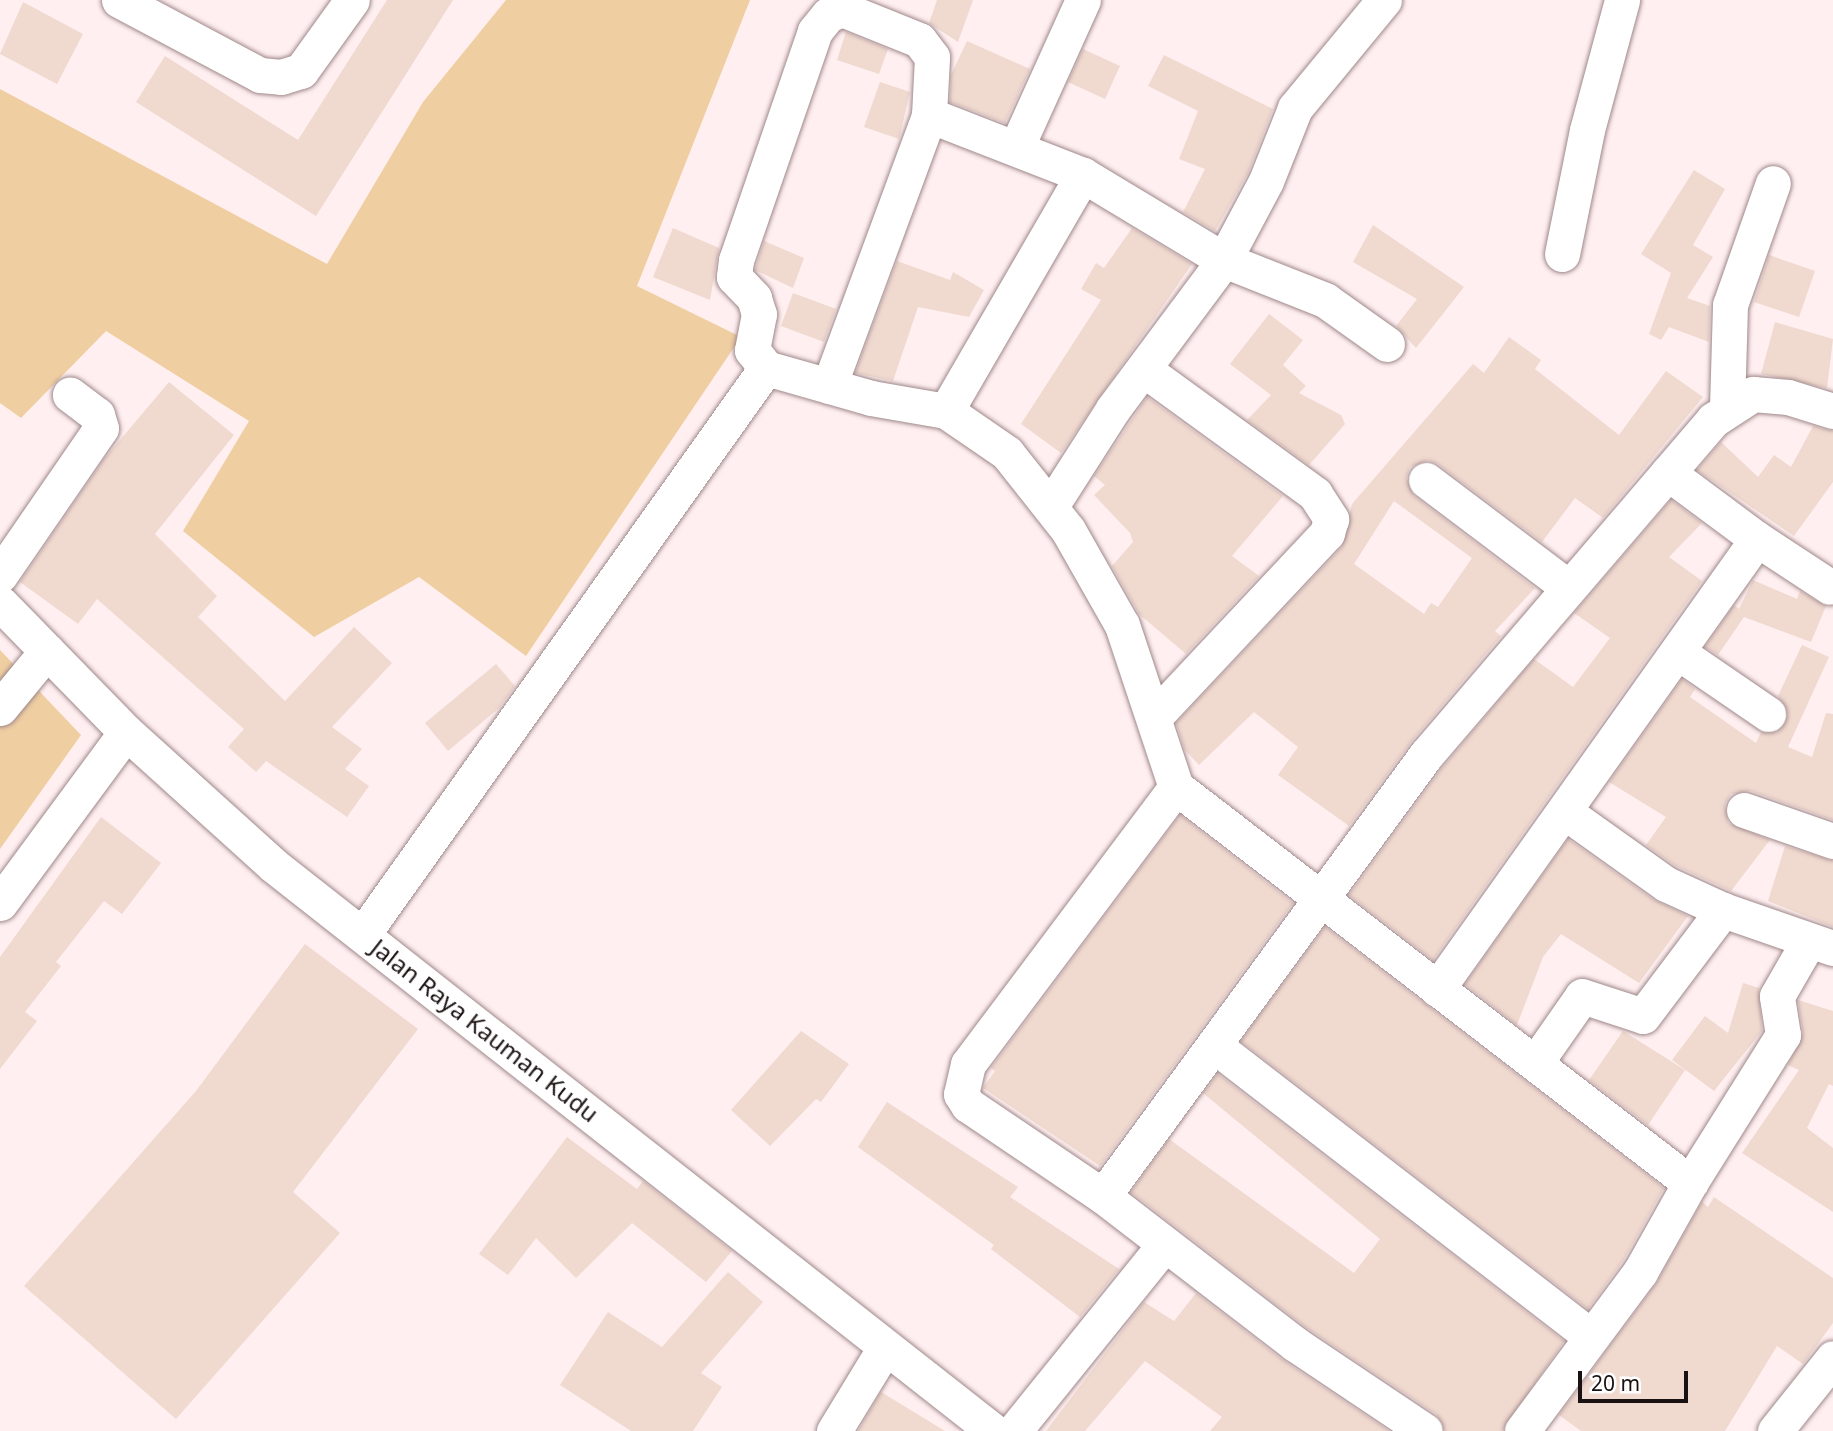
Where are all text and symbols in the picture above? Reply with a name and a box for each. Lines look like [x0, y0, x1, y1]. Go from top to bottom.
street label: Jalan Raya Kauman Kudu [366, 932, 604, 1128]
scale bar [1581, 1358, 1691, 1402]
text: 20 m [1591, 1369, 1640, 1397]

